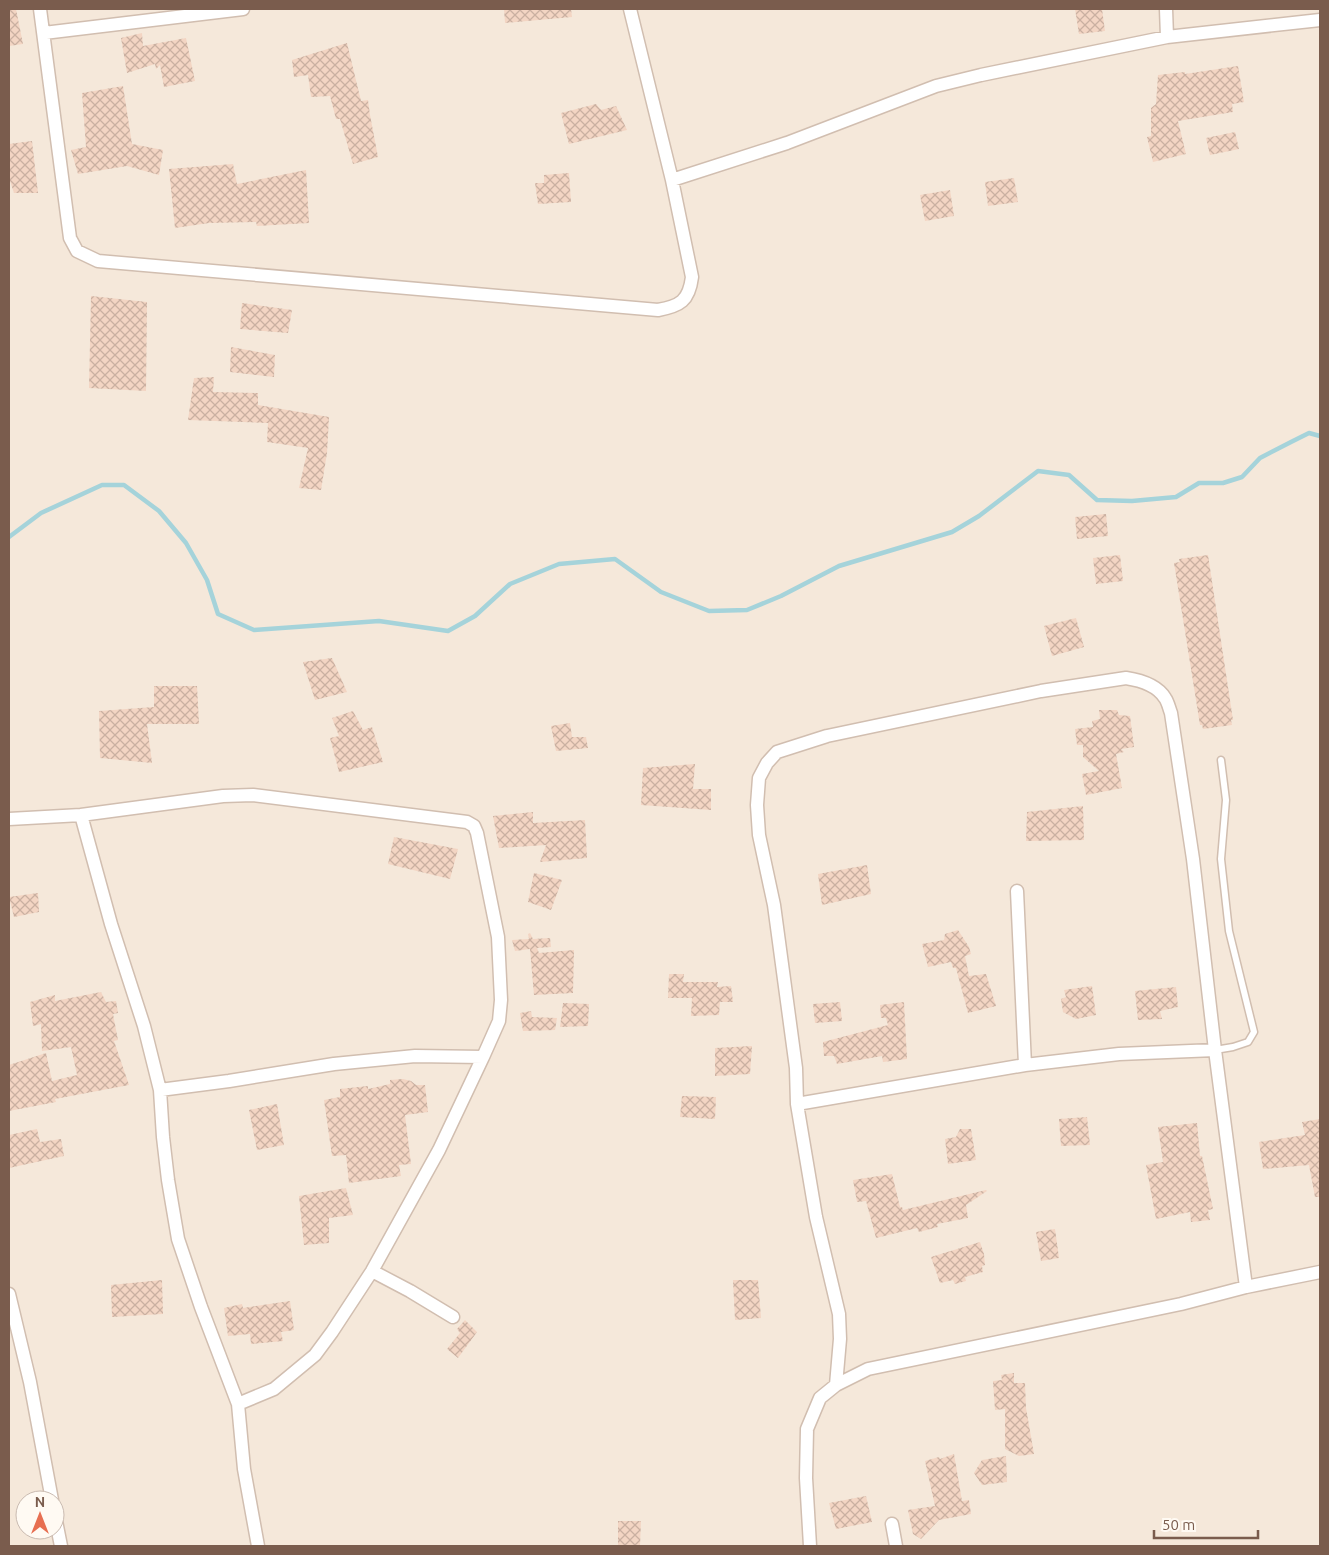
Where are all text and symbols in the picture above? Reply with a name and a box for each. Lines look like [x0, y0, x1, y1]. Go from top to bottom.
north arrow [15, 1490, 65, 1540]
text: N [35, 1494, 45, 1510]
scale bar [1154, 1508, 1258, 1540]
text: 50 m [1162, 1516, 1195, 1533]

